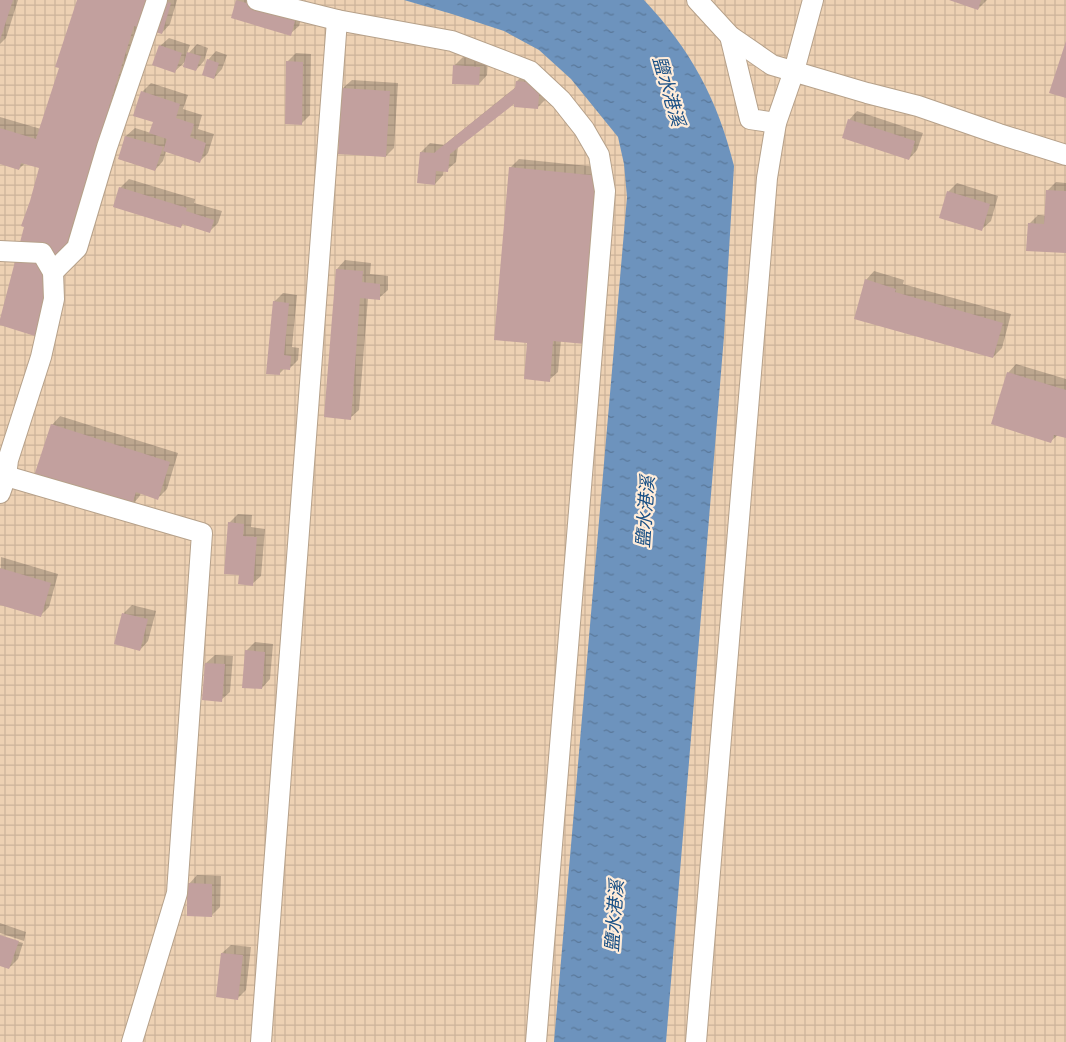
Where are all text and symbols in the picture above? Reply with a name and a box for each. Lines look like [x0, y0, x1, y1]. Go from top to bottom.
water label: 鹽水港溪 [648, 53, 691, 132]
water label: 鹽水港溪 [631, 472, 659, 549]
water label: 鹽水港溪 [600, 876, 628, 953]

